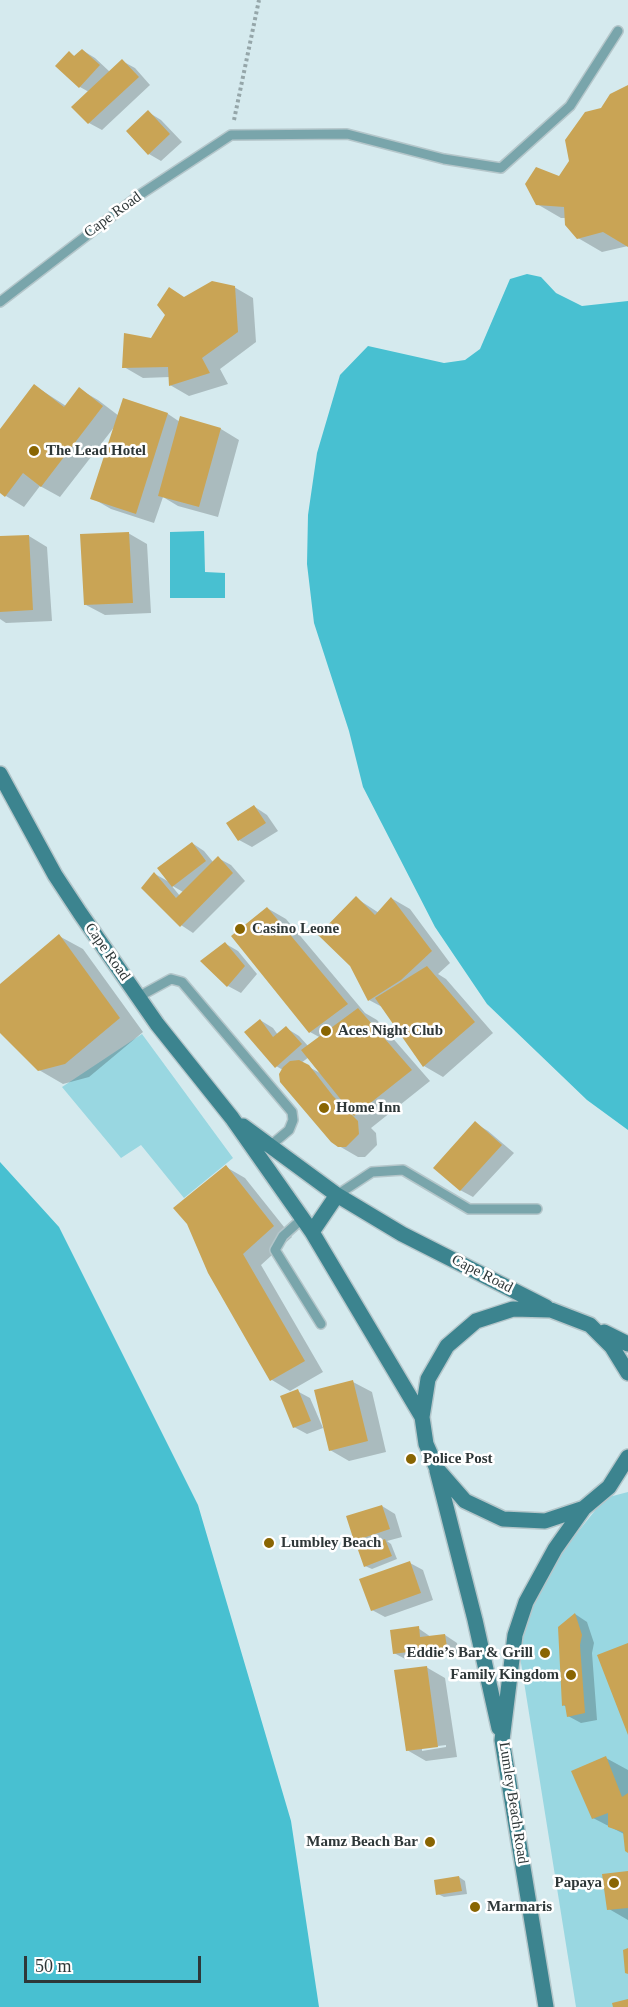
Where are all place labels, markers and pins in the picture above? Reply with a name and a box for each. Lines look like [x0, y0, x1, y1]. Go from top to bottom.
place label: The Lead Hotel [46, 442, 146, 460]
marker: The Lead Hotel [27, 444, 41, 458]
place label: Casino Leone [252, 920, 339, 938]
marker: Casino Leone [233, 922, 247, 936]
place label: Aces Night Club [338, 1022, 443, 1040]
marker: Aces Night Club [319, 1024, 333, 1038]
place label: Home Inn [336, 1099, 401, 1117]
marker: Home Inn [317, 1101, 331, 1115]
place label: Police Post [423, 1450, 493, 1468]
marker: Police Post [404, 1452, 418, 1466]
place label: Lumbley Beach [281, 1534, 381, 1552]
marker: Lumbley Beach [262, 1536, 276, 1550]
place label: Eddie’s Bar & Grill [406, 1644, 533, 1662]
marker: Eddie’s Bar & Grill [538, 1646, 552, 1660]
place label: Family Kingdom [450, 1666, 559, 1684]
marker: Family Kingdom [564, 1668, 578, 1682]
place label: Mamz Beach Bar [306, 1833, 418, 1851]
marker: Mamz Beach Bar [423, 1835, 437, 1849]
place label: Papaya [554, 1874, 602, 1892]
marker: Papaya [607, 1876, 621, 1890]
place label: Marmaris [487, 1898, 552, 1916]
marker: Marmaris [468, 1900, 482, 1914]

